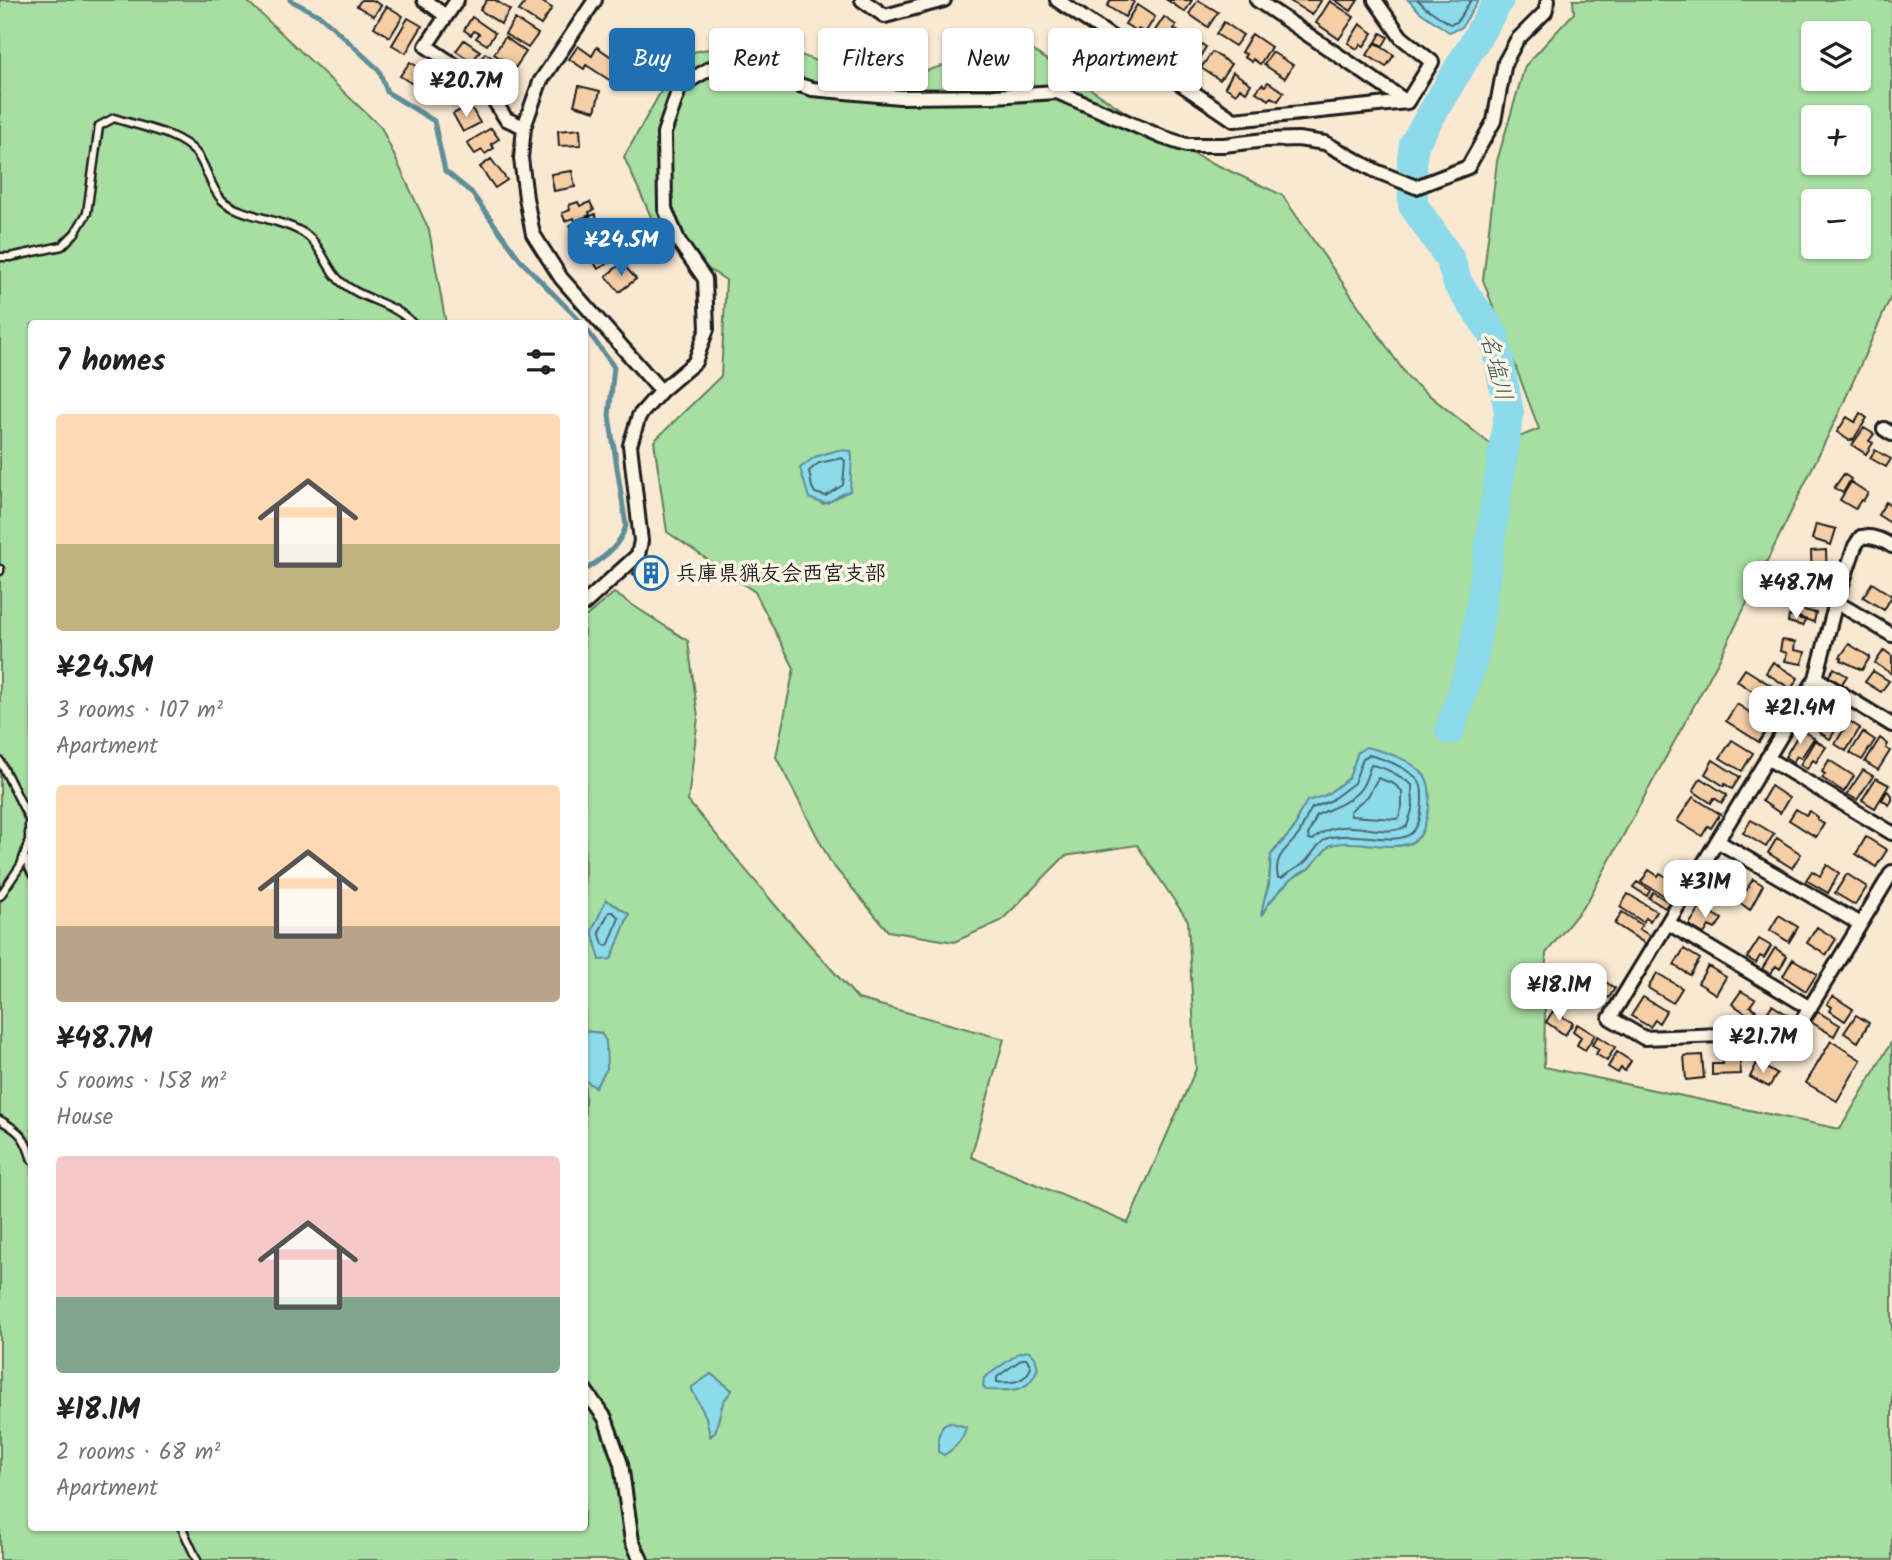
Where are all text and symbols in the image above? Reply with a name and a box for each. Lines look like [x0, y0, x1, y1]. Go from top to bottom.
map controls [1801, 21, 1871, 259]
button: layers [1801, 21, 1871, 91]
chip: Buy [609, 28, 695, 91]
chip: Rent [709, 28, 804, 91]
chip: Filters [818, 28, 928, 91]
chip: New [942, 28, 1034, 91]
chip: Apartment [1048, 28, 1202, 91]
pin: ¥20.7M [409, 60, 523, 119]
text: ¥20.7M [429, 64, 503, 100]
button: + [1801, 105, 1871, 175]
button: − [1801, 189, 1871, 259]
pin: ¥24.5M [564, 218, 678, 278]
text: ¥24.5M [584, 223, 658, 259]
water label: 名塩川 [1469, 330, 1521, 405]
text: 7 homes [56, 338, 166, 386]
icon: filters [522, 343, 560, 381]
icon: home [245, 460, 371, 586]
building icon: 兵庫県猟友会西宮支部 [632, 554, 670, 592]
place label: 兵庫県猟友会西宮支部 [676, 558, 886, 591]
pin: ¥48.7M [1739, 562, 1853, 621]
text: ¥48.7M [1759, 566, 1833, 602]
text: ¥24.5M [56, 645, 153, 693]
pin: ¥21.4M [1743, 686, 1857, 746]
text: ¥21.4M [1765, 691, 1835, 727]
text: 3 rooms · 107 m² [56, 693, 223, 729]
text: Apartment [56, 729, 158, 765]
icon: home [245, 831, 371, 957]
pin: ¥31M [1664, 860, 1746, 920]
text: ¥31M [1679, 865, 1731, 901]
pin: ¥18.1M [1502, 964, 1616, 1023]
text: ¥18.1M [1527, 968, 1591, 1004]
text: ¥48.7M [56, 1016, 152, 1064]
pin: ¥21.7M [1706, 1016, 1820, 1075]
text: ¥21.7M [1729, 1020, 1797, 1056]
text: 5 rooms · 158 m² [56, 1064, 226, 1100]
text: House [56, 1100, 113, 1136]
icon: home [245, 1202, 371, 1328]
text: ¥18.1M [56, 1387, 140, 1435]
text: 2 rooms · 68 m² [56, 1435, 220, 1471]
text: Apartment [56, 1471, 158, 1507]

